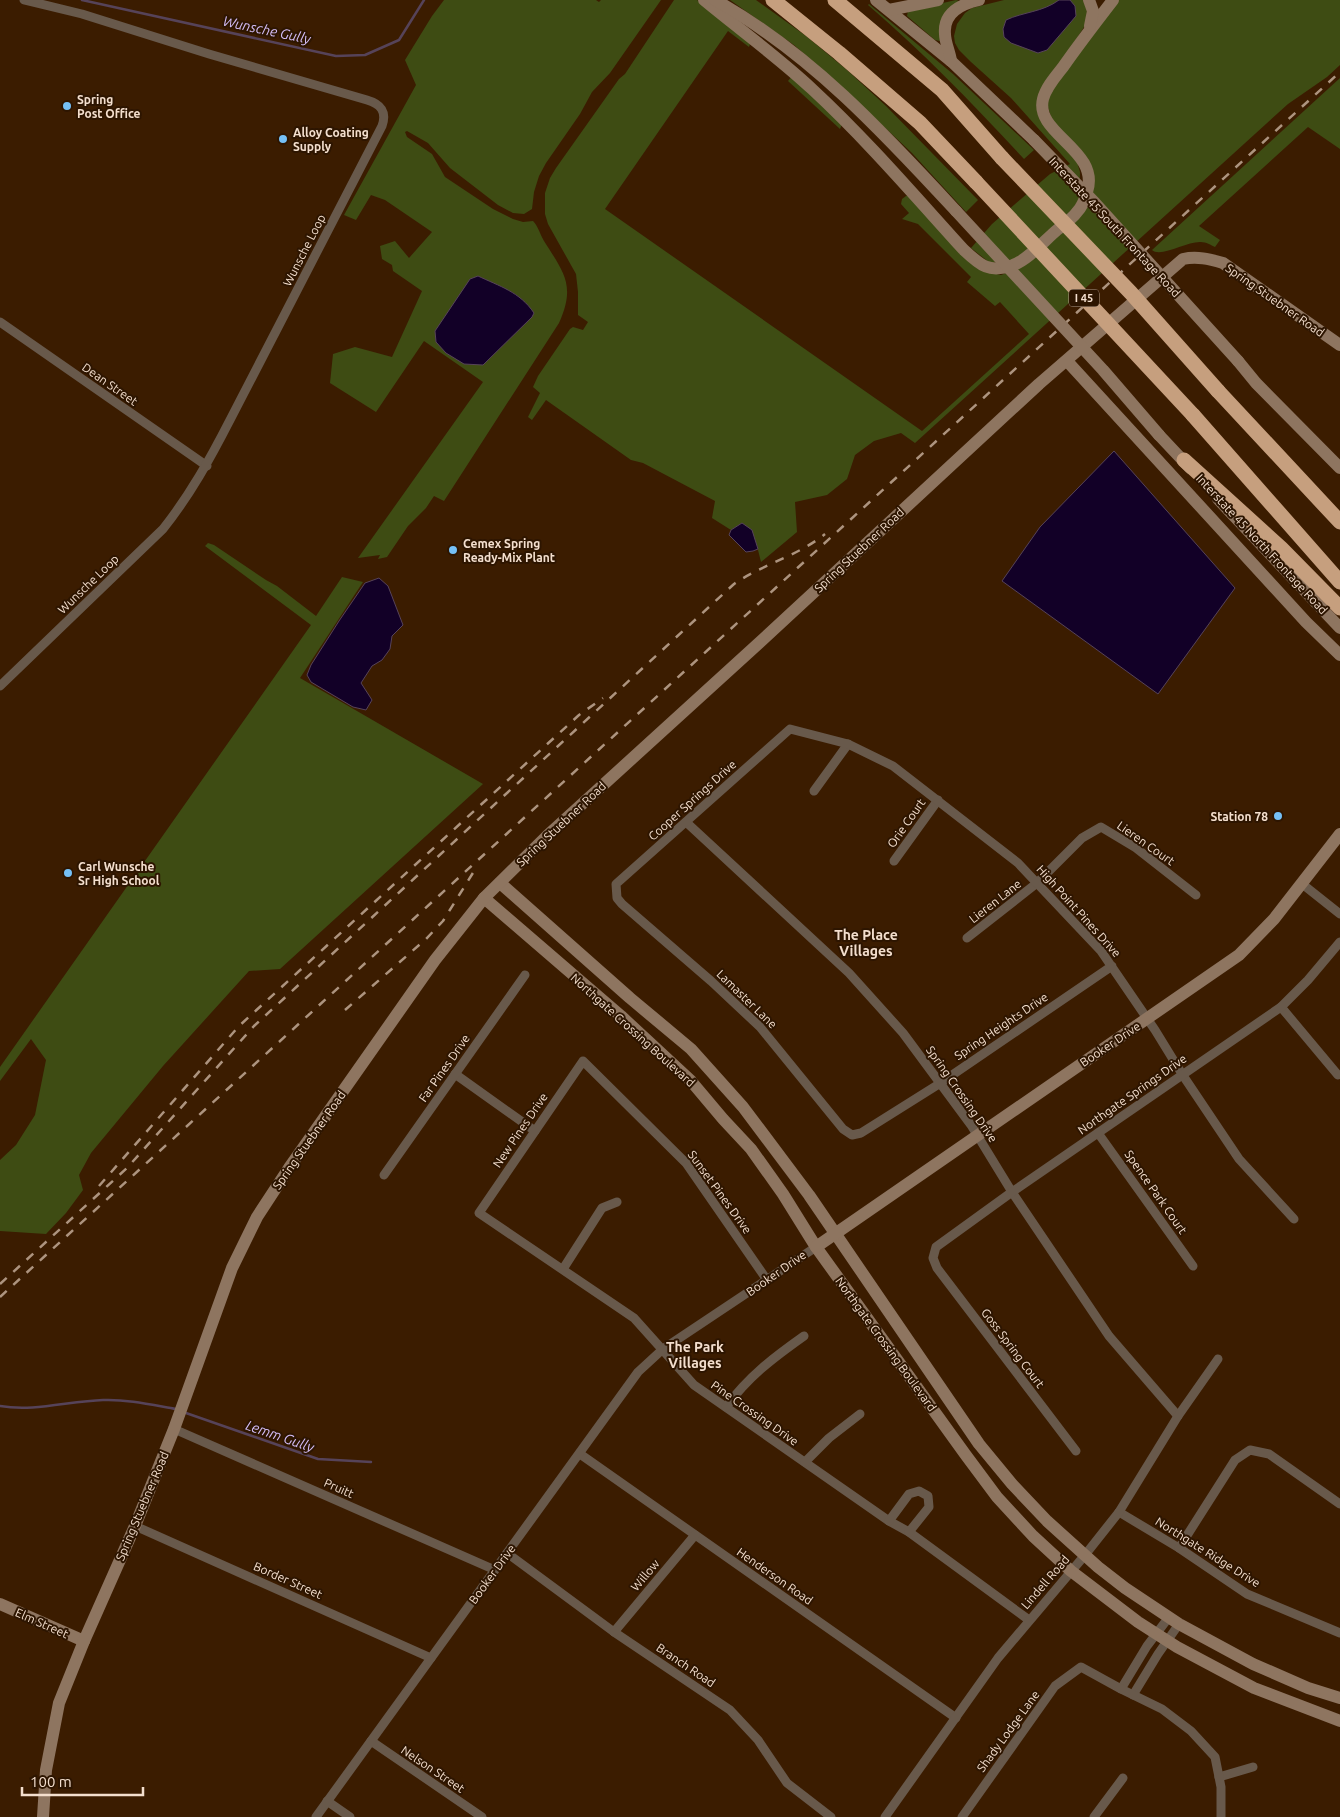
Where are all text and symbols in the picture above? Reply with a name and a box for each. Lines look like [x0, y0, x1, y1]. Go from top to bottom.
water label: Wunsche Gully [222, 13, 313, 47]
place label: Spring Post Office [77, 93, 141, 120]
marker: Spring Post Office [61, 100, 73, 112]
place label: Alloy Coating Supply [293, 126, 369, 153]
marker: Alloy Coating Supply [277, 133, 289, 145]
street label: Interstate 45 South Frontage Road [1047, 155, 1183, 299]
street label: Wunsche Loop [280, 212, 328, 288]
street label: Spring Stuebner Road [1223, 261, 1327, 339]
road number: I 45 [1069, 290, 1099, 306]
street label: Dean Street [80, 360, 140, 408]
street label: Interstate 45 North Frontage Road [1194, 472, 1330, 616]
street label: Spring Stuebner Road [812, 505, 906, 595]
place label: Cemex Spring Ready-Mix Plant [463, 537, 555, 564]
marker: Cemex Spring Ready-Mix Plant [447, 544, 459, 556]
street label: Wunsche Loop [55, 552, 121, 616]
street label: Cooper Springs Drive [646, 757, 738, 843]
street label: Spring Stuebner Road [514, 779, 608, 869]
street label: Orie Court [884, 796, 928, 850]
place label: Station 78 [1211, 810, 1268, 823]
marker: Station 78 [1272, 810, 1284, 822]
street label: Lieren Court [1115, 818, 1177, 868]
place label: Carl Wunsche Sr High School [78, 860, 160, 887]
street label: High Point Pines Drive [1034, 862, 1124, 960]
marker: Carl Wunsche Sr High School [62, 867, 74, 879]
street label: Lieren Lane [966, 877, 1024, 925]
district label: The Place Villages [834, 927, 898, 959]
street label: Lamaster Lane [714, 967, 780, 1031]
street label: Northgate Crossing Boulevard [568, 971, 698, 1089]
street label: Spring Heights Drive [952, 990, 1050, 1062]
street label: Booker Drive [1077, 1019, 1143, 1069]
street label: Far Pines Drive [416, 1032, 472, 1104]
street label: Spring Crossing Drive [924, 1043, 1000, 1145]
street label: Northgate Springs Drive [1075, 1051, 1189, 1137]
street label: Spring Stuebner Road [270, 1088, 348, 1192]
street label: New Pines Drive [490, 1090, 550, 1170]
street label: Sunset Pines Drive [686, 1148, 754, 1236]
street label: Spence Park Court [1122, 1148, 1190, 1236]
street label: Booker Drive [744, 1248, 808, 1298]
street label: Northgate Crossing Boulevard [833, 1274, 939, 1414]
street label: Goss Spring Court [979, 1306, 1047, 1390]
district label: The Park Villages [666, 1339, 724, 1371]
street label: Pine Crossing Drive [709, 1378, 801, 1448]
water label: Lemm Gully [244, 1417, 317, 1455]
street label: Spring Stuebner Road [113, 1450, 171, 1562]
street label: Pruitt [322, 1476, 356, 1500]
street label: Northgate Ridge Drive [1153, 1514, 1263, 1590]
street label: Booker Drive [466, 1542, 518, 1606]
street label: Henderson Road [735, 1545, 815, 1607]
street label: Lindell Road [1018, 1553, 1072, 1611]
street label: Willow [628, 1556, 662, 1593]
street label: Border Street [252, 1559, 325, 1601]
street label: Elm Street [14, 1606, 71, 1641]
street label: Branch Road [654, 1641, 718, 1689]
street label: Shady Lodge Lane [974, 1688, 1042, 1774]
street label: Nelson Street [399, 1743, 467, 1795]
scale bar [22, 1764, 144, 1796]
text: 100 m [30, 1773, 72, 1790]

